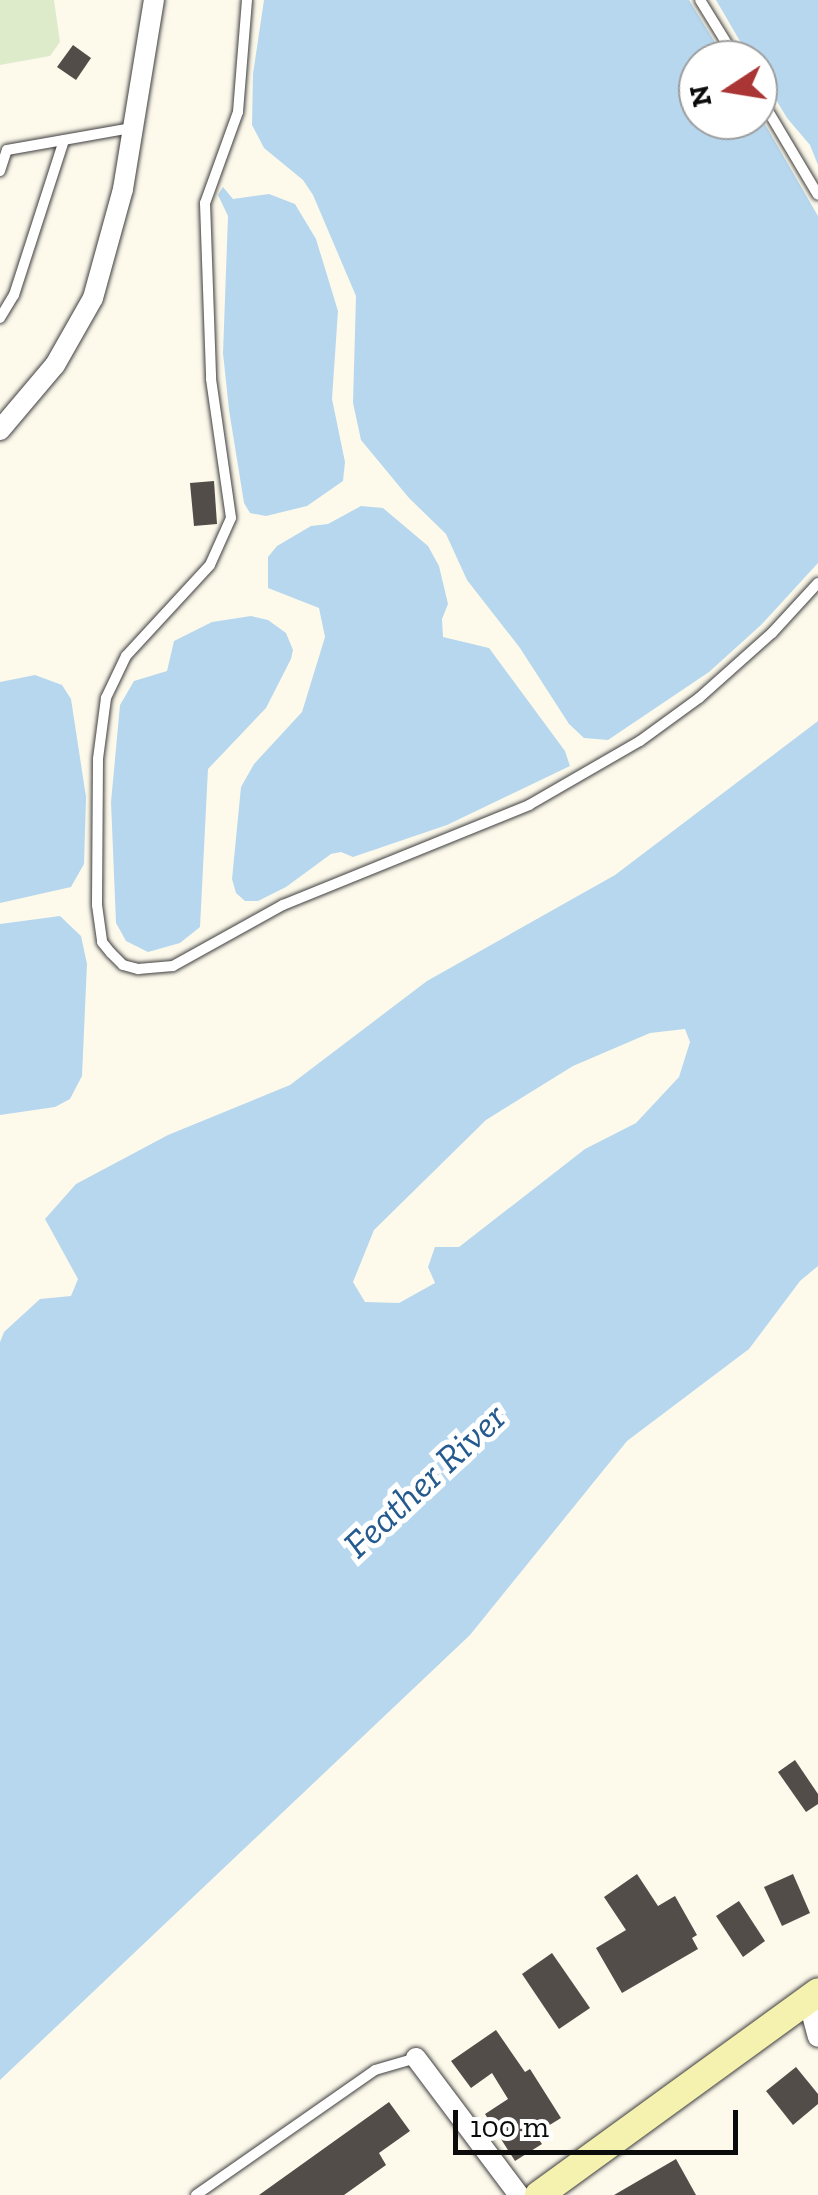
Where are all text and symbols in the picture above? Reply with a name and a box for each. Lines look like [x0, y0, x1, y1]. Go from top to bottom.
north arrow [678, 40, 778, 140]
text: N [682, 82, 718, 110]
water label: Feather River [334, 1394, 516, 1568]
scale bar [458, 2090, 743, 2152]
text: 100 m [470, 2109, 549, 2145]

